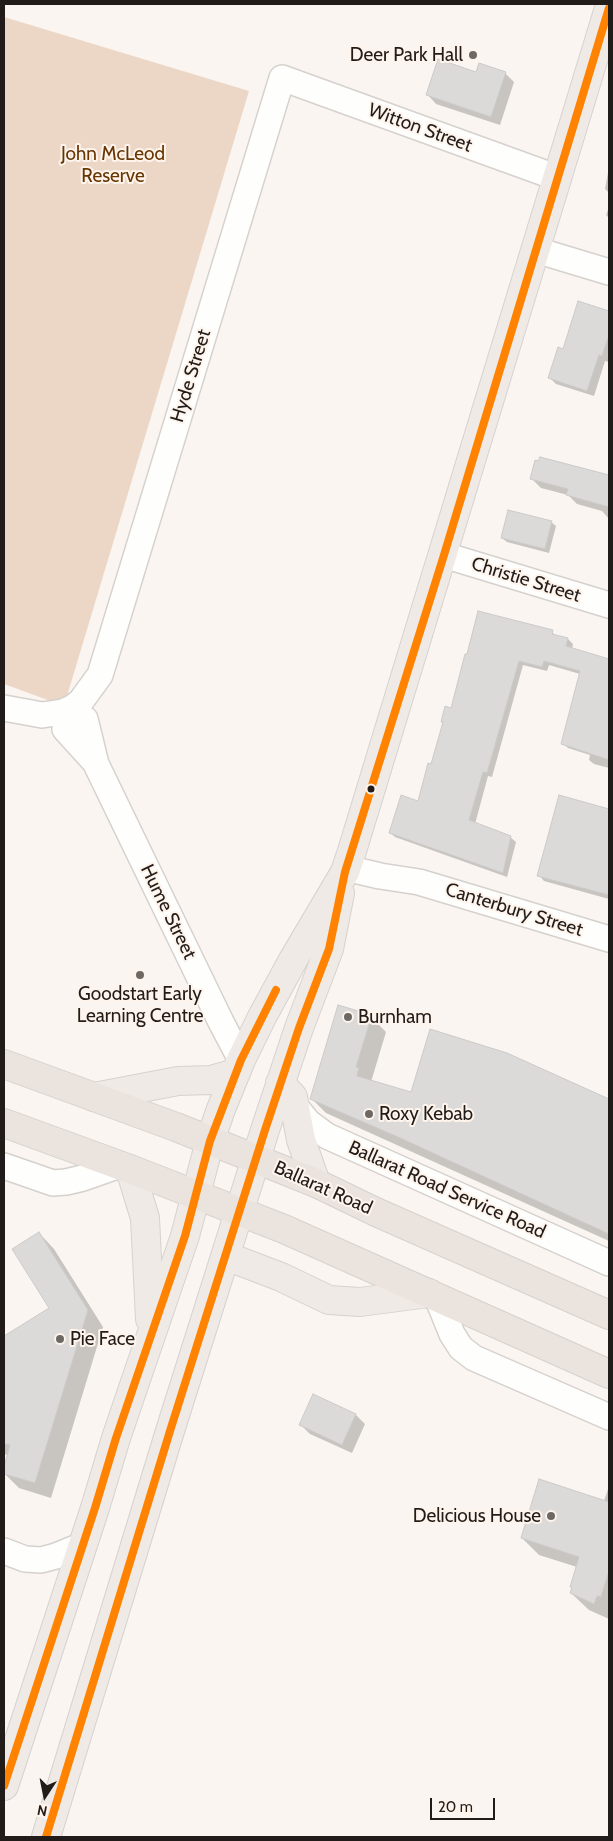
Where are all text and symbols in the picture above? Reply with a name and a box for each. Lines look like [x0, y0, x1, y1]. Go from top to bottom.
place label: Deer Park Hall [350, 44, 463, 66]
marker: Deer Park Hall [467, 49, 479, 61]
street label: Witton Street [365, 99, 475, 157]
park label: John McLeod Reserve [61, 143, 165, 187]
street label: Hyde Street [166, 327, 216, 425]
street label: Christie Street [469, 553, 583, 607]
unlabelled marker [366, 784, 376, 794]
street label: Hume Street [135, 861, 201, 963]
street label: Canterbury Street [443, 878, 585, 942]
marker: Goodstart Early Learning Centre [134, 969, 146, 981]
place label: Goodstart Early Learning Centre [77, 983, 203, 1027]
place label: Burnham [358, 1006, 432, 1028]
marker: Burnham [342, 1011, 354, 1023]
place label: Roxy Kebab [379, 1103, 473, 1125]
marker: Roxy Kebab [363, 1108, 375, 1120]
street label: Ballarat Road Service Road [345, 1136, 549, 1244]
street label: Ballarat Road [270, 1156, 376, 1220]
place label: Pie Face [70, 1328, 135, 1350]
marker: Pie Face [54, 1333, 66, 1345]
place label: Delicious House [413, 1505, 541, 1527]
marker: Delicious House [545, 1510, 557, 1522]
north arrow [20, 1771, 70, 1821]
scale bar [433, 1788, 498, 1820]
text: 20 m [438, 1798, 473, 1816]
text: N [36, 1801, 49, 1821]

